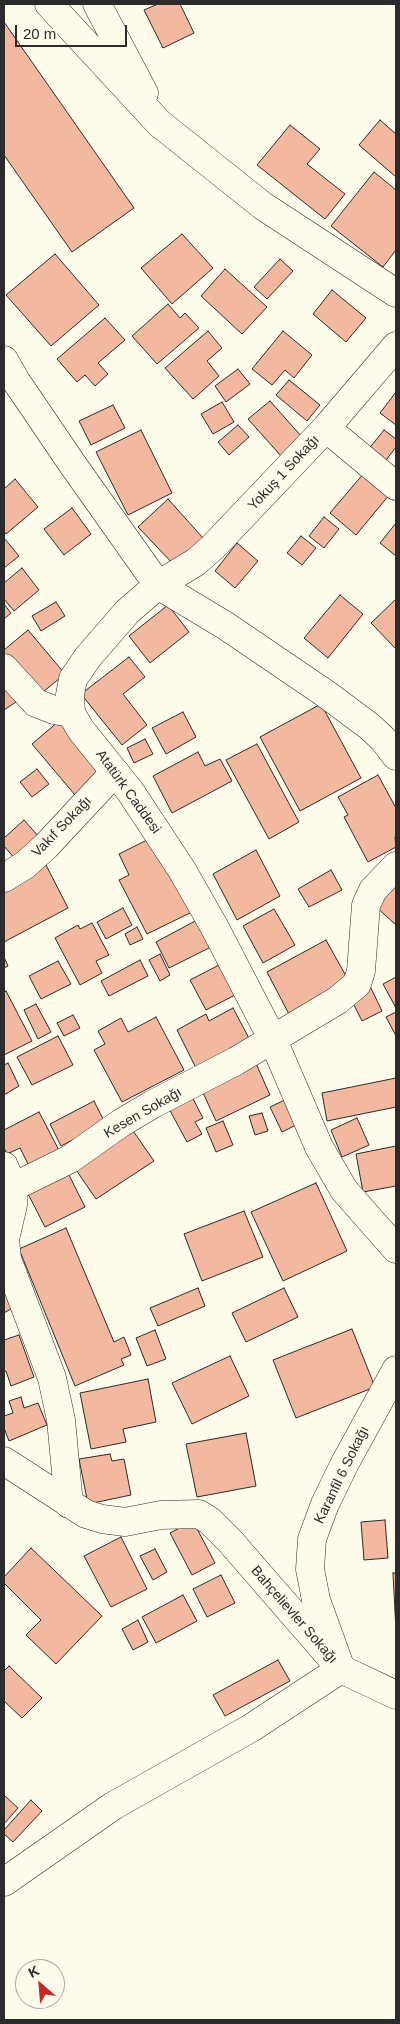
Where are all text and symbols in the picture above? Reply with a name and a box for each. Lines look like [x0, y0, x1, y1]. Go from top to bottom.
scale bar [18, 15, 130, 47]
text: 20 m [23, 25, 56, 42]
street label: Yokuş 1 Sokağı [245, 432, 323, 514]
street label: Atatürk Caddesi [92, 747, 164, 837]
street label: Vakıf Sokağı [29, 793, 95, 861]
street label: Kesen Sokağı [101, 1084, 185, 1142]
street label: Karanfil 6 Sokağı [311, 1423, 373, 1527]
street label: Bahçelievler Sokağı [247, 1563, 341, 1667]
north arrow [15, 1959, 65, 2009]
text: K [26, 1962, 42, 1981]

